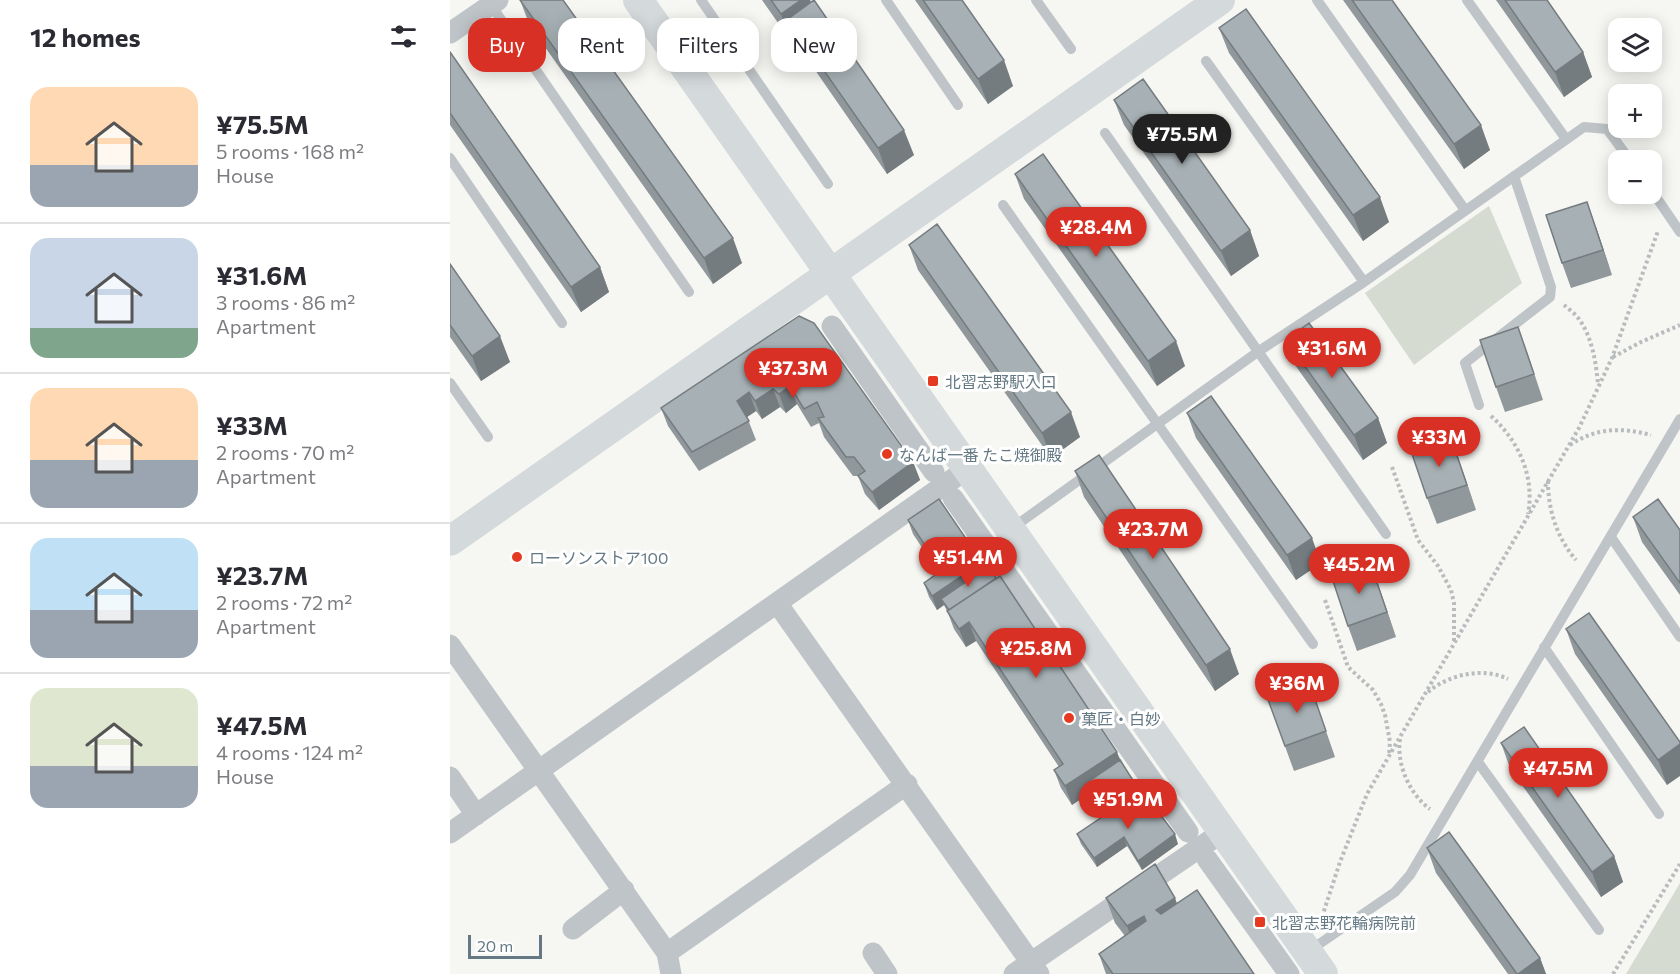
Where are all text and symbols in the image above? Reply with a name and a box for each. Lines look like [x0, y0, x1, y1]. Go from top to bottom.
chip: Buy [468, 18, 546, 72]
chip: Rent [558, 18, 645, 72]
chip: Filters [657, 18, 759, 72]
chip: New [771, 18, 857, 72]
map controls [1608, 18, 1662, 204]
button: layers [1608, 18, 1662, 72]
icon: filters [387, 20, 420, 53]
text: 12 homes [30, 21, 141, 52]
button: + [1608, 84, 1662, 138]
text: ¥75.5M [216, 108, 309, 139]
icon: home [78, 111, 150, 183]
pin: ¥75.5M [1133, 114, 1231, 165]
text: ¥75.5M [1146, 121, 1218, 145]
text: 5 rooms · 168 m² [216, 139, 364, 163]
button: − [1608, 150, 1662, 204]
text: House [216, 163, 274, 187]
pin: ¥28.4M [1047, 207, 1145, 258]
text: ¥28.4M [1060, 214, 1132, 238]
text: ¥31.6M [216, 259, 307, 290]
icon: home [78, 262, 150, 334]
text: 3 rooms · 86 m² [216, 290, 355, 314]
text: Apartment [216, 314, 316, 338]
pin: ¥31.6M [1283, 328, 1381, 379]
text: ¥31.6M [1297, 335, 1367, 359]
pin: ¥37.3M [744, 348, 842, 399]
text: ¥37.3M [758, 355, 828, 379]
place label: 北習志野駅入口 [945, 372, 1057, 391]
marker: 北習志野駅入口 [926, 374, 940, 388]
text: ¥33M [216, 409, 288, 440]
icon: home [78, 412, 150, 484]
pin: ¥33M [1403, 417, 1475, 468]
text: ¥33M [1411, 424, 1467, 448]
text: 2 rooms · 70 m² [216, 440, 354, 464]
place label: なんば一番 たこ焼御殿 [899, 445, 1062, 464]
marker: なんば一番 たこ焼御殿 [880, 447, 894, 461]
text: Apartment [216, 464, 316, 488]
pin: ¥23.7M [1104, 509, 1202, 560]
text: ¥23.7M [1118, 516, 1188, 540]
pin: ¥51.4M [919, 537, 1017, 588]
text: ¥51.4M [933, 544, 1003, 568]
pin: ¥45.2M [1310, 544, 1408, 595]
place label: ローソンストア100 [529, 548, 668, 567]
marker: ローソンストア100 [510, 550, 524, 564]
text: ¥45.2M [1323, 551, 1395, 575]
text: ¥23.7M [216, 559, 308, 590]
icon: home [78, 562, 150, 634]
text: 2 rooms · 72 m² [216, 590, 352, 614]
text: Apartment [216, 614, 316, 638]
pin: ¥25.8M [987, 628, 1085, 679]
text: ¥25.8M [1000, 635, 1072, 659]
pin: ¥36M [1261, 663, 1333, 714]
text: ¥36M [1269, 670, 1325, 694]
text: ¥47.5M [216, 709, 308, 740]
place label: 菓匠・白妙 [1081, 709, 1161, 728]
marker: 菓匠・白妙 [1062, 711, 1076, 725]
icon: home [78, 712, 150, 784]
text: 4 rooms · 124 m² [216, 740, 363, 764]
pin: ¥47.5M [1509, 748, 1607, 799]
text: ¥47.5M [1523, 755, 1593, 779]
text: House [216, 764, 274, 788]
pin: ¥51.9M [1079, 779, 1177, 830]
text: ¥51.9M [1093, 786, 1163, 810]
place label: 北習志野花輪病院前 [1272, 913, 1416, 932]
marker: 北習志野花輪病院前 [1253, 915, 1267, 929]
scale bar [468, 932, 542, 960]
text: 20 m [477, 936, 513, 955]

